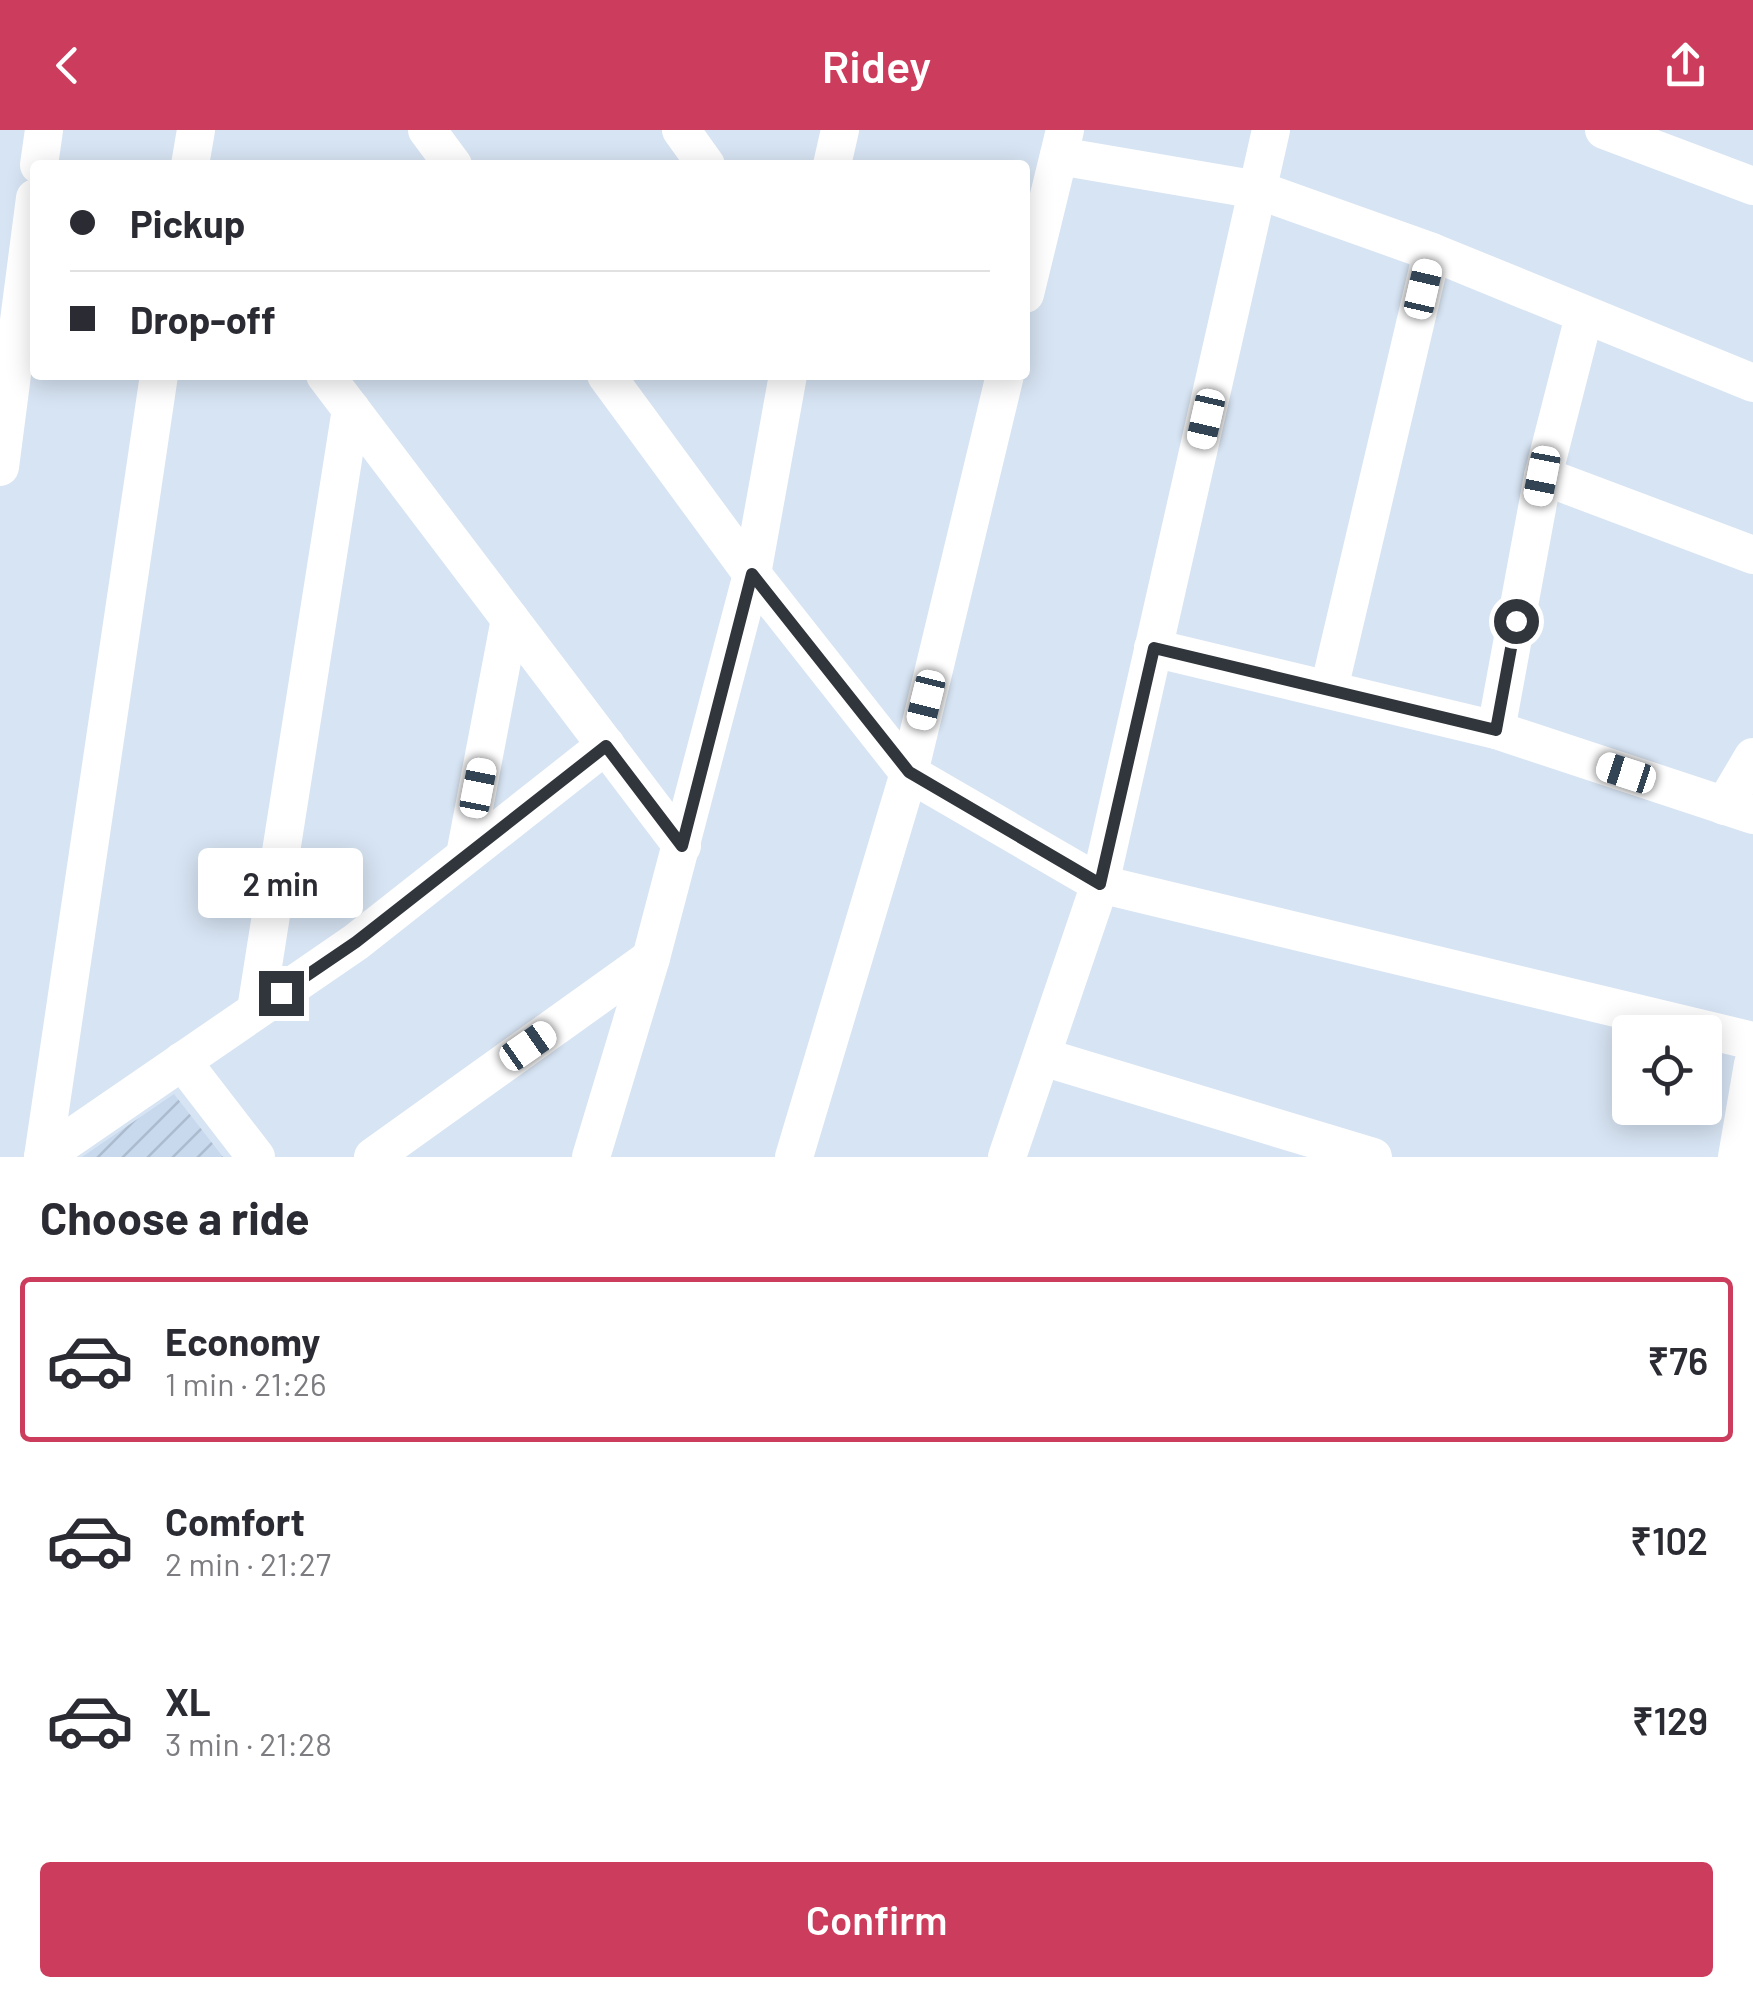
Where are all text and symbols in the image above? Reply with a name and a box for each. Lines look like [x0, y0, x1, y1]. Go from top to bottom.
icon: back [40, 38, 95, 93]
text: Ridey [822, 38, 931, 92]
icon: share [1658, 38, 1713, 93]
text: Pickup [130, 200, 245, 246]
car [1402, 256, 1444, 322]
text: Drop-off [130, 296, 276, 342]
car [1185, 386, 1227, 452]
car [1522, 444, 1562, 508]
route start [1494, 599, 1539, 644]
car [904, 667, 948, 733]
car [1593, 749, 1659, 797]
car [458, 756, 498, 820]
callout: 2 min [198, 848, 364, 918]
text: 2 min [242, 864, 319, 902]
route end [259, 971, 304, 1016]
map controls [1612, 1015, 1722, 1125]
button: locate [1612, 1015, 1722, 1125]
car [495, 1017, 561, 1075]
text: Choose a ride [40, 1190, 310, 1244]
icon: car [45, 1315, 135, 1405]
text: Economy [165, 1318, 320, 1364]
text: ₹76 [1648, 1337, 1708, 1383]
text: 1 min · 21:26 [165, 1364, 326, 1402]
icon: car [45, 1495, 135, 1585]
text: Comfort [165, 1498, 305, 1544]
text: ₹102 [1630, 1517, 1708, 1563]
text: 2 min · 21:27 [165, 1544, 331, 1582]
icon: car [45, 1675, 135, 1765]
text: XL [165, 1678, 211, 1724]
text: ₹129 [1632, 1697, 1708, 1743]
text: 3 min · 21:28 [165, 1724, 332, 1762]
button: Confirm [40, 1862, 1713, 1977]

